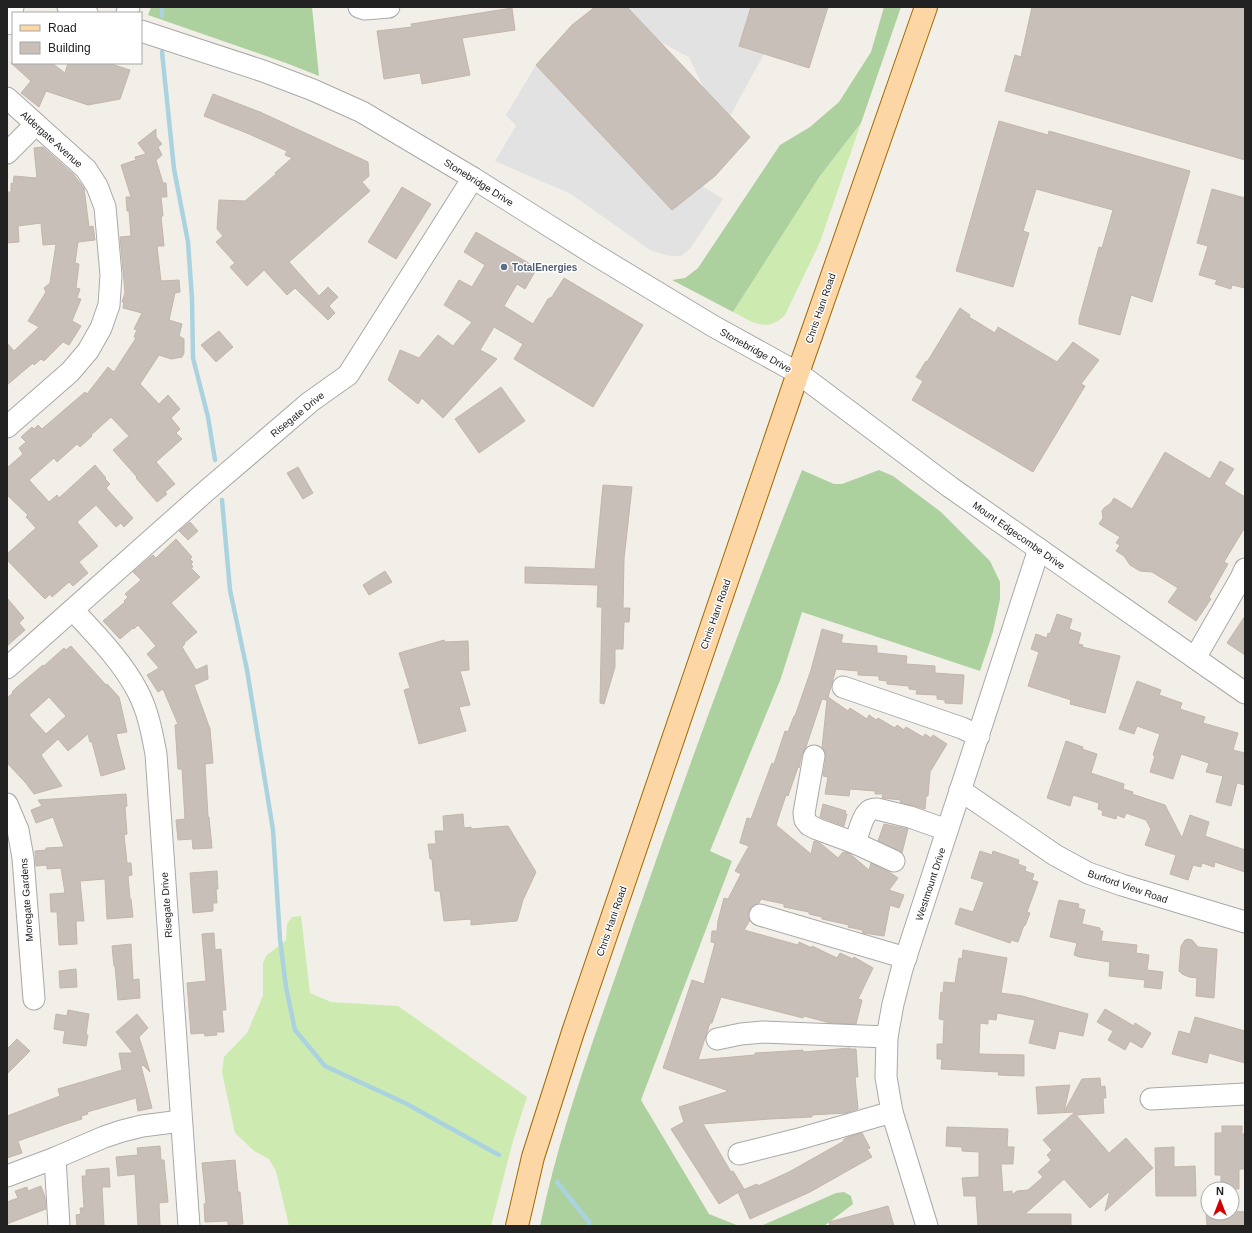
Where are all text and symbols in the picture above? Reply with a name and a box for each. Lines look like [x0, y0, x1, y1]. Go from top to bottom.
legend [12, 12, 142, 64]
text: Road [48, 21, 77, 35]
text: Building [48, 41, 91, 55]
street label: Aldergate Avenue [19, 109, 85, 170]
street label: Stonebridge Drive [442, 157, 516, 209]
marker: TotalEnergies [499, 262, 509, 272]
place label: TotalEnergies [512, 262, 578, 273]
street label: Chris Hani Road [803, 272, 838, 345]
street label: Stonebridge Drive [718, 326, 794, 375]
street label: Risegate Drive [268, 389, 327, 439]
street label: Mount Edgecombe Drive [970, 499, 1067, 572]
street label: Chris Hani Road [698, 578, 733, 651]
street label: Westmount Drive [913, 846, 948, 922]
street label: Moregate Gardens [18, 858, 35, 942]
street label: Burford View Road [1086, 868, 1169, 905]
street label: Risegate Drive [159, 871, 174, 938]
street label: Chris Hani Road [594, 885, 629, 958]
north arrow [1200, 1181, 1240, 1221]
text: N [1216, 1185, 1224, 1197]

